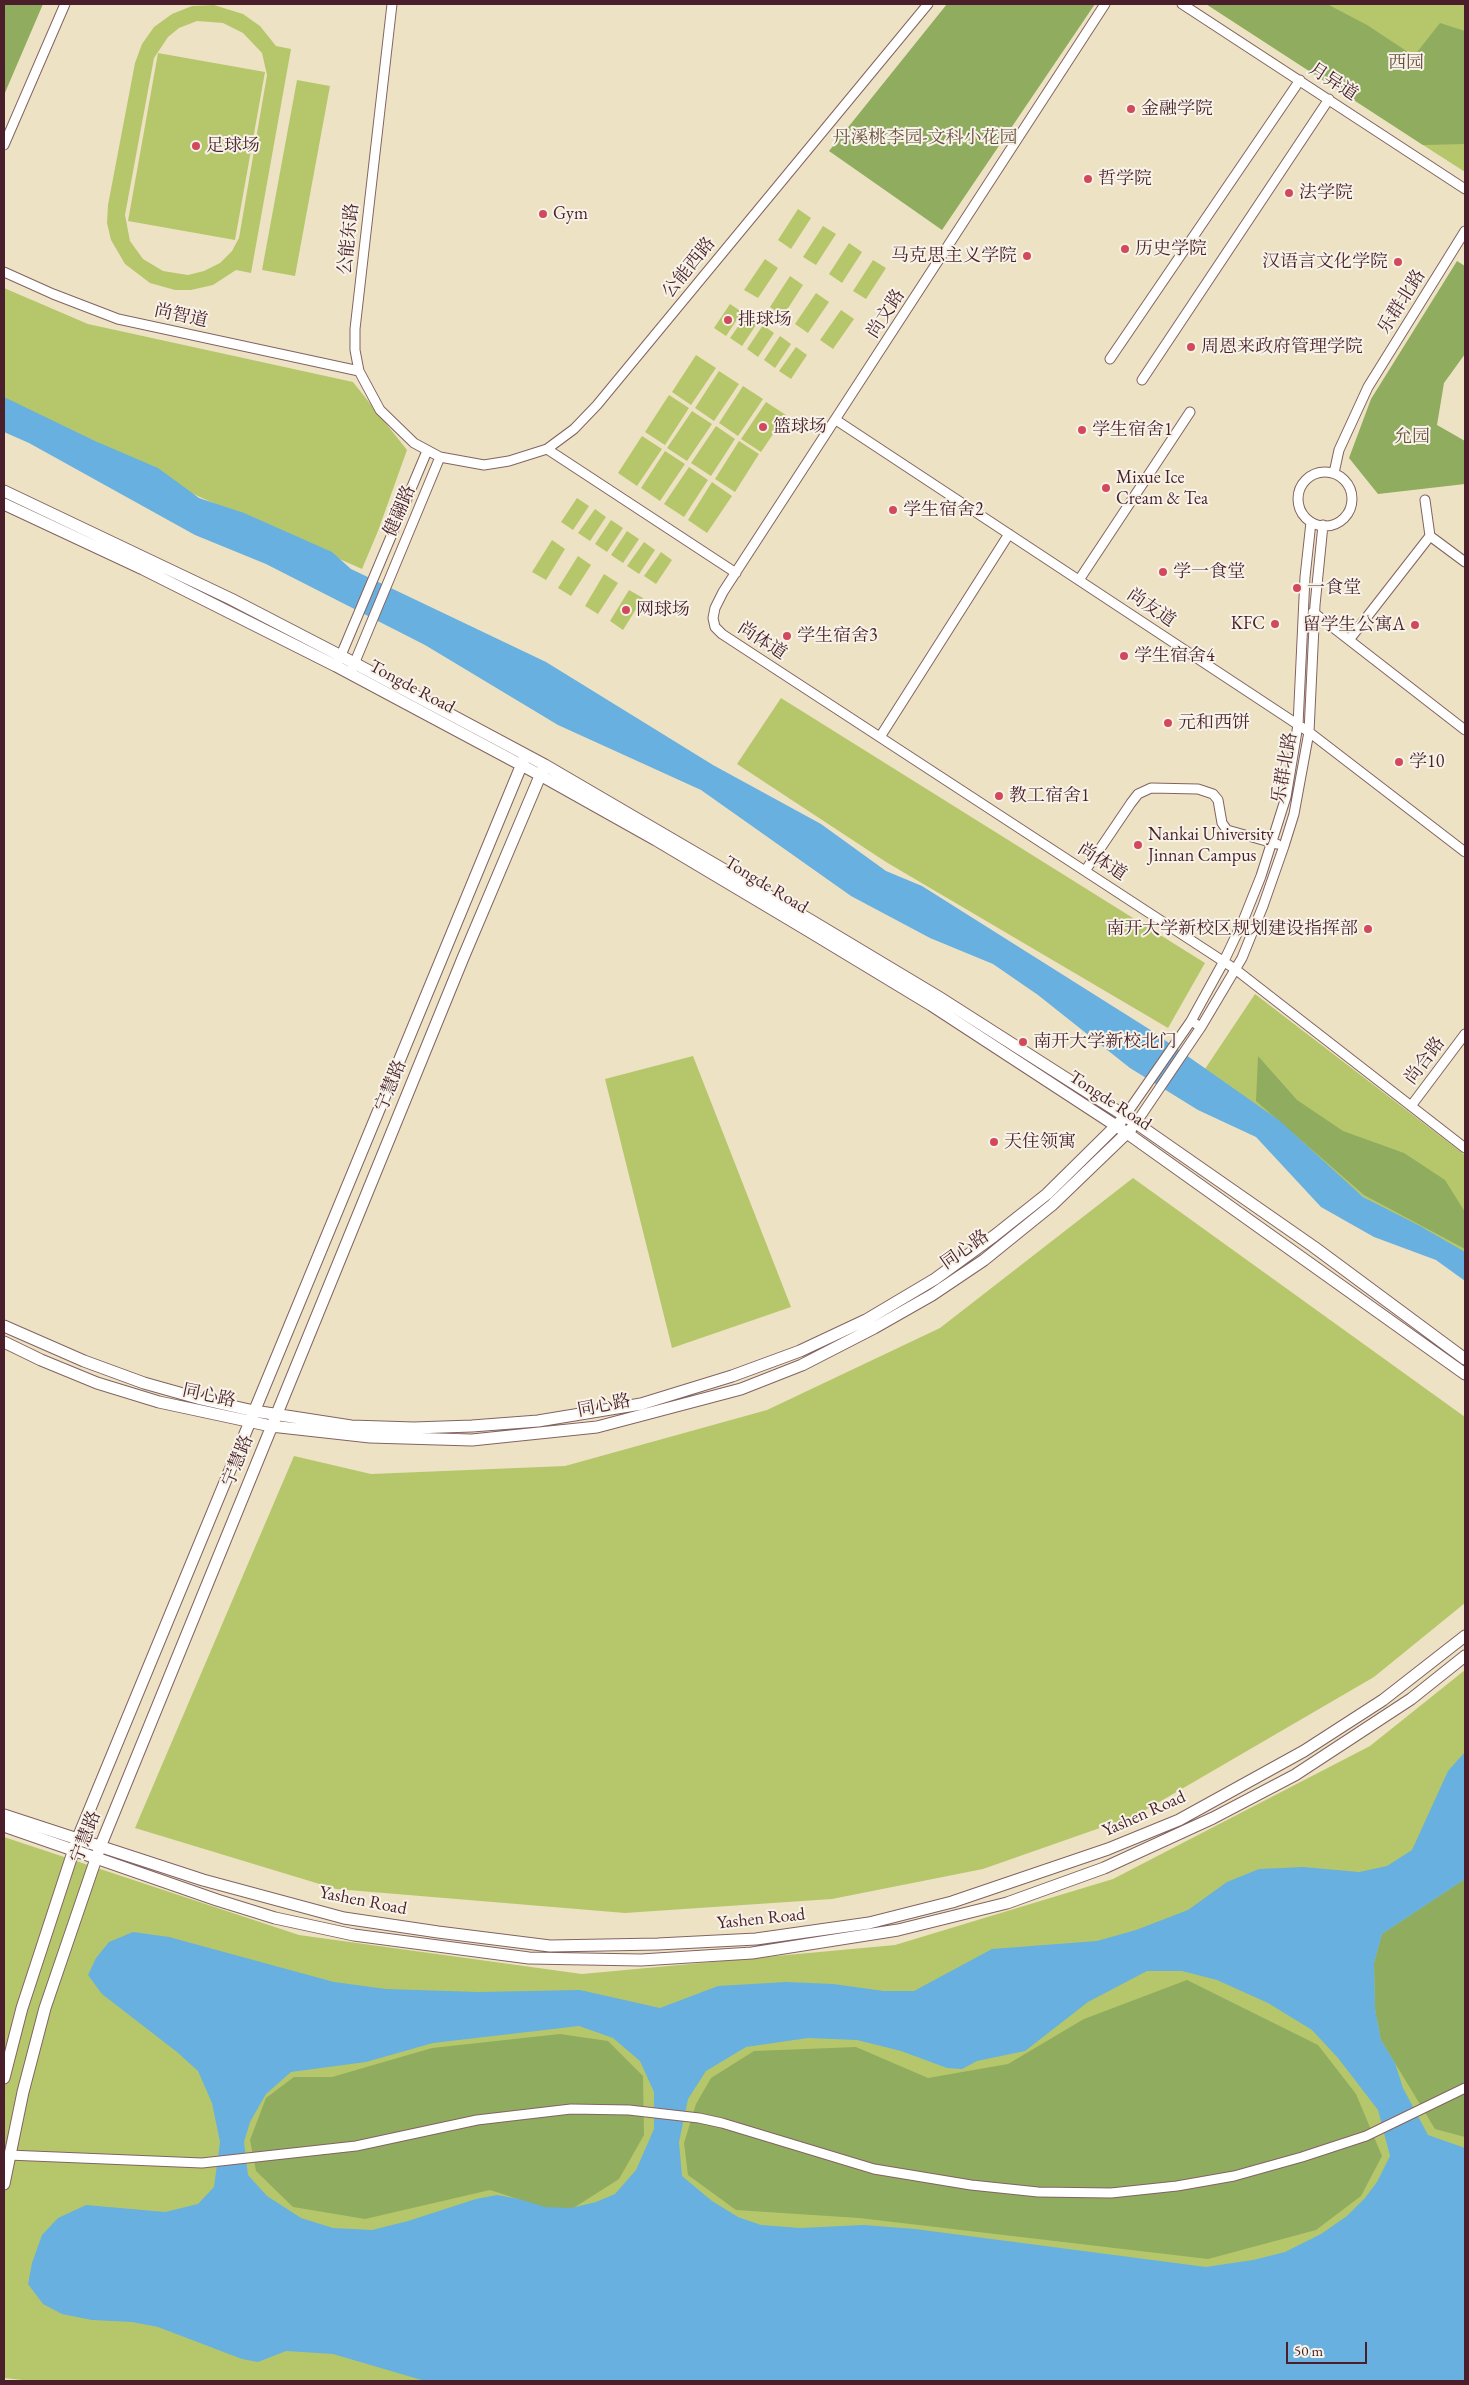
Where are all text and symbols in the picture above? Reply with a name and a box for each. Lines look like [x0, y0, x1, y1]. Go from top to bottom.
park label: 西园 [1388, 52, 1424, 74]
street label: 月异道 [1304, 58, 1362, 106]
place label: 金融学院 [1141, 98, 1213, 120]
marker: 金融学院 [1125, 103, 1137, 115]
park label: 丹溪桃李园-文科小花园 [833, 127, 1017, 149]
place label: 足球场 [206, 135, 260, 157]
marker: 足球场 [190, 140, 202, 152]
place label: 哲学院 [1098, 168, 1152, 190]
marker: 哲学院 [1082, 173, 1094, 185]
place label: 法学院 [1299, 182, 1353, 204]
marker: 法学院 [1283, 187, 1295, 199]
street label: 公能东路 [334, 202, 364, 276]
place label: Gym [553, 203, 588, 225]
marker: Gym [537, 208, 549, 220]
street label: 公能西路 [658, 233, 720, 303]
place label: 历史学院 [1135, 238, 1207, 260]
marker: 历史学院 [1119, 243, 1131, 255]
place label: 马克思主义学院 [891, 245, 1017, 267]
marker: 马克思主义学院 [1021, 250, 1033, 262]
place label: 汉语言文化学院 [1262, 251, 1388, 273]
marker: 汉语言文化学院 [1392, 256, 1404, 268]
street label: 乐群北路 [1374, 266, 1430, 338]
street label: 尚文路 [862, 285, 910, 343]
street label: 尚智道 [152, 300, 210, 332]
place label: 排球场 [738, 309, 792, 331]
marker: 排球场 [722, 314, 734, 326]
place label: 周恩来政府管理学院 [1201, 336, 1363, 358]
marker: 周恩来政府管理学院 [1185, 341, 1197, 353]
place label: 篮球场 [773, 416, 827, 438]
place label: 学生宿舍1 [1092, 419, 1173, 441]
marker: 篮球场 [757, 421, 769, 433]
marker: 学生宿舍1 [1076, 424, 1088, 436]
park label: 允园 [1394, 426, 1430, 448]
place label: Mixue Ice Cream & Tea [1116, 467, 1208, 509]
street label: 健翮路 [380, 482, 420, 540]
marker: Mixue Ice Cream & Tea [1100, 482, 1112, 494]
place label: 学生宿舍2 [903, 499, 984, 521]
marker: 学生宿舍2 [887, 504, 899, 516]
place label: 学一食堂 [1173, 561, 1245, 583]
marker: 学一食堂 [1157, 566, 1169, 578]
place label: 一食堂 [1307, 577, 1361, 599]
marker: 一食堂 [1291, 582, 1303, 594]
street label: 尚友道 [1123, 584, 1179, 632]
place label: 网球场 [636, 599, 690, 621]
marker: 网球场 [620, 604, 632, 616]
place label: KFC [1231, 613, 1265, 635]
place label: 留学生公寓A [1303, 614, 1405, 636]
street label: 尚体道 [733, 617, 791, 665]
marker: KFC [1269, 618, 1281, 630]
marker: 留学生公寓A [1409, 619, 1421, 631]
place label: 学生宿舍3 [797, 625, 878, 647]
marker: 学生宿舍3 [781, 630, 793, 642]
place label: 学生宿舍4 [1134, 645, 1215, 667]
marker: 学生宿舍4 [1118, 650, 1130, 662]
street label: Tongde Road [366, 655, 458, 719]
place label: 元和西饼 [1178, 712, 1250, 734]
marker: 元和西饼 [1162, 717, 1174, 729]
street label: 乐群北路 [1268, 731, 1302, 805]
place label: 学10 [1409, 751, 1444, 773]
marker: 学10 [1393, 756, 1405, 768]
place label: 教工宿舍1 [1009, 785, 1090, 807]
marker: 教工宿舍1 [993, 790, 1005, 802]
place label: Nankai University Jinnan Campus [1148, 824, 1274, 866]
street label: 尚体道 [1073, 838, 1131, 886]
marker: Nankai University Jinnan Campus [1132, 839, 1144, 851]
street label: Tongde Road [720, 852, 812, 918]
place label: 南开大学新校区规划建设指挥部 [1106, 918, 1358, 940]
marker: 南开大学新校区规划建设指挥部 [1362, 923, 1374, 935]
place label: 南开大学新校北门 [1033, 1031, 1177, 1053]
street label: 尚合路 [1400, 1033, 1450, 1089]
marker: 南开大学新校北门 [1017, 1036, 1029, 1048]
street label: 宁慧路 [371, 1057, 411, 1115]
street label: Tongde Road [1065, 1066, 1155, 1136]
place label: 天住领寓 [1004, 1131, 1076, 1153]
marker: 天住领寓 [988, 1136, 1000, 1148]
street label: 同心路 [937, 1226, 993, 1274]
street label: 同心路 [180, 1380, 238, 1412]
street label: 同心路 [575, 1390, 633, 1422]
street label: 宁慧路 [218, 1432, 258, 1490]
street label: Yashen Road [1099, 1786, 1189, 1842]
street label: 宁慧路 [66, 1808, 106, 1866]
street label: Yashen Road [317, 1882, 409, 1920]
street label: Yashen Road [716, 1904, 806, 1934]
scale bar [1289, 2332, 1370, 2364]
text: 50 m [1294, 2341, 1323, 2360]

